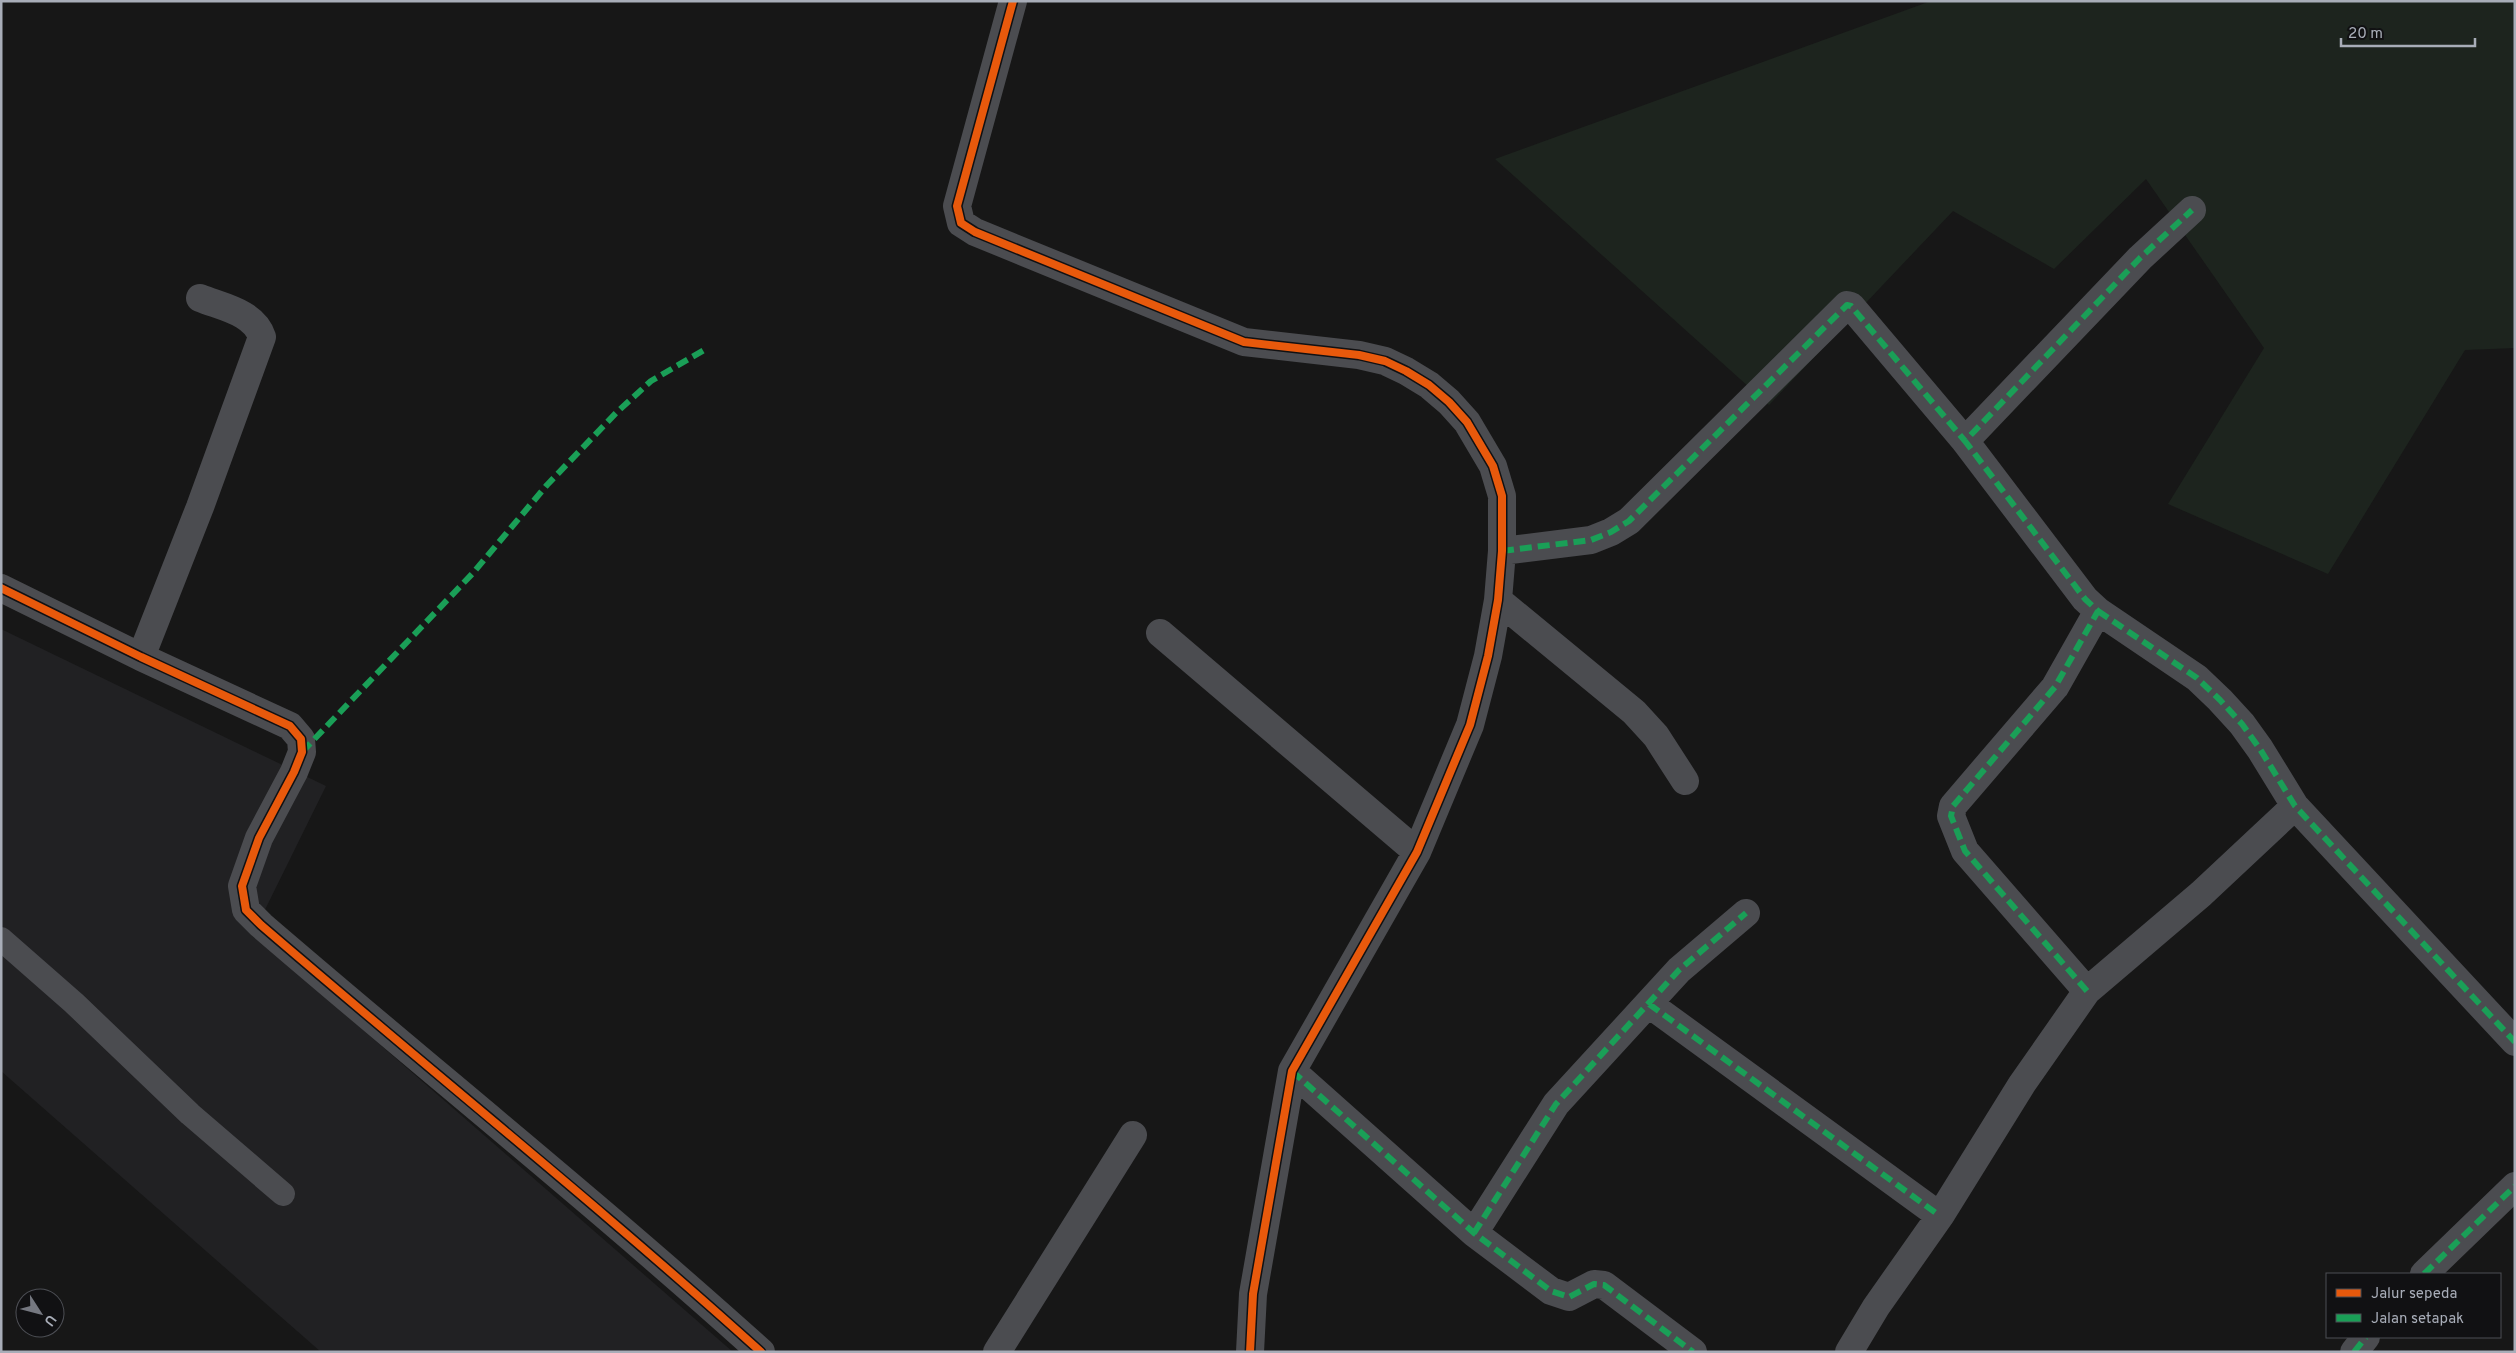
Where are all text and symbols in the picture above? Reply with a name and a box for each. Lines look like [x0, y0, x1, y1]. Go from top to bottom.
scale bar [2341, 15, 2475, 47]
text: 20 m [2348, 25, 2383, 44]
legend [2326, 1273, 2501, 1338]
text: Jalur sepeda [2371, 1285, 2457, 1304]
north arrow [15, 1288, 65, 1338]
text: Jalan setapak [2371, 1310, 2464, 1329]
text: U [39, 1311, 59, 1329]

